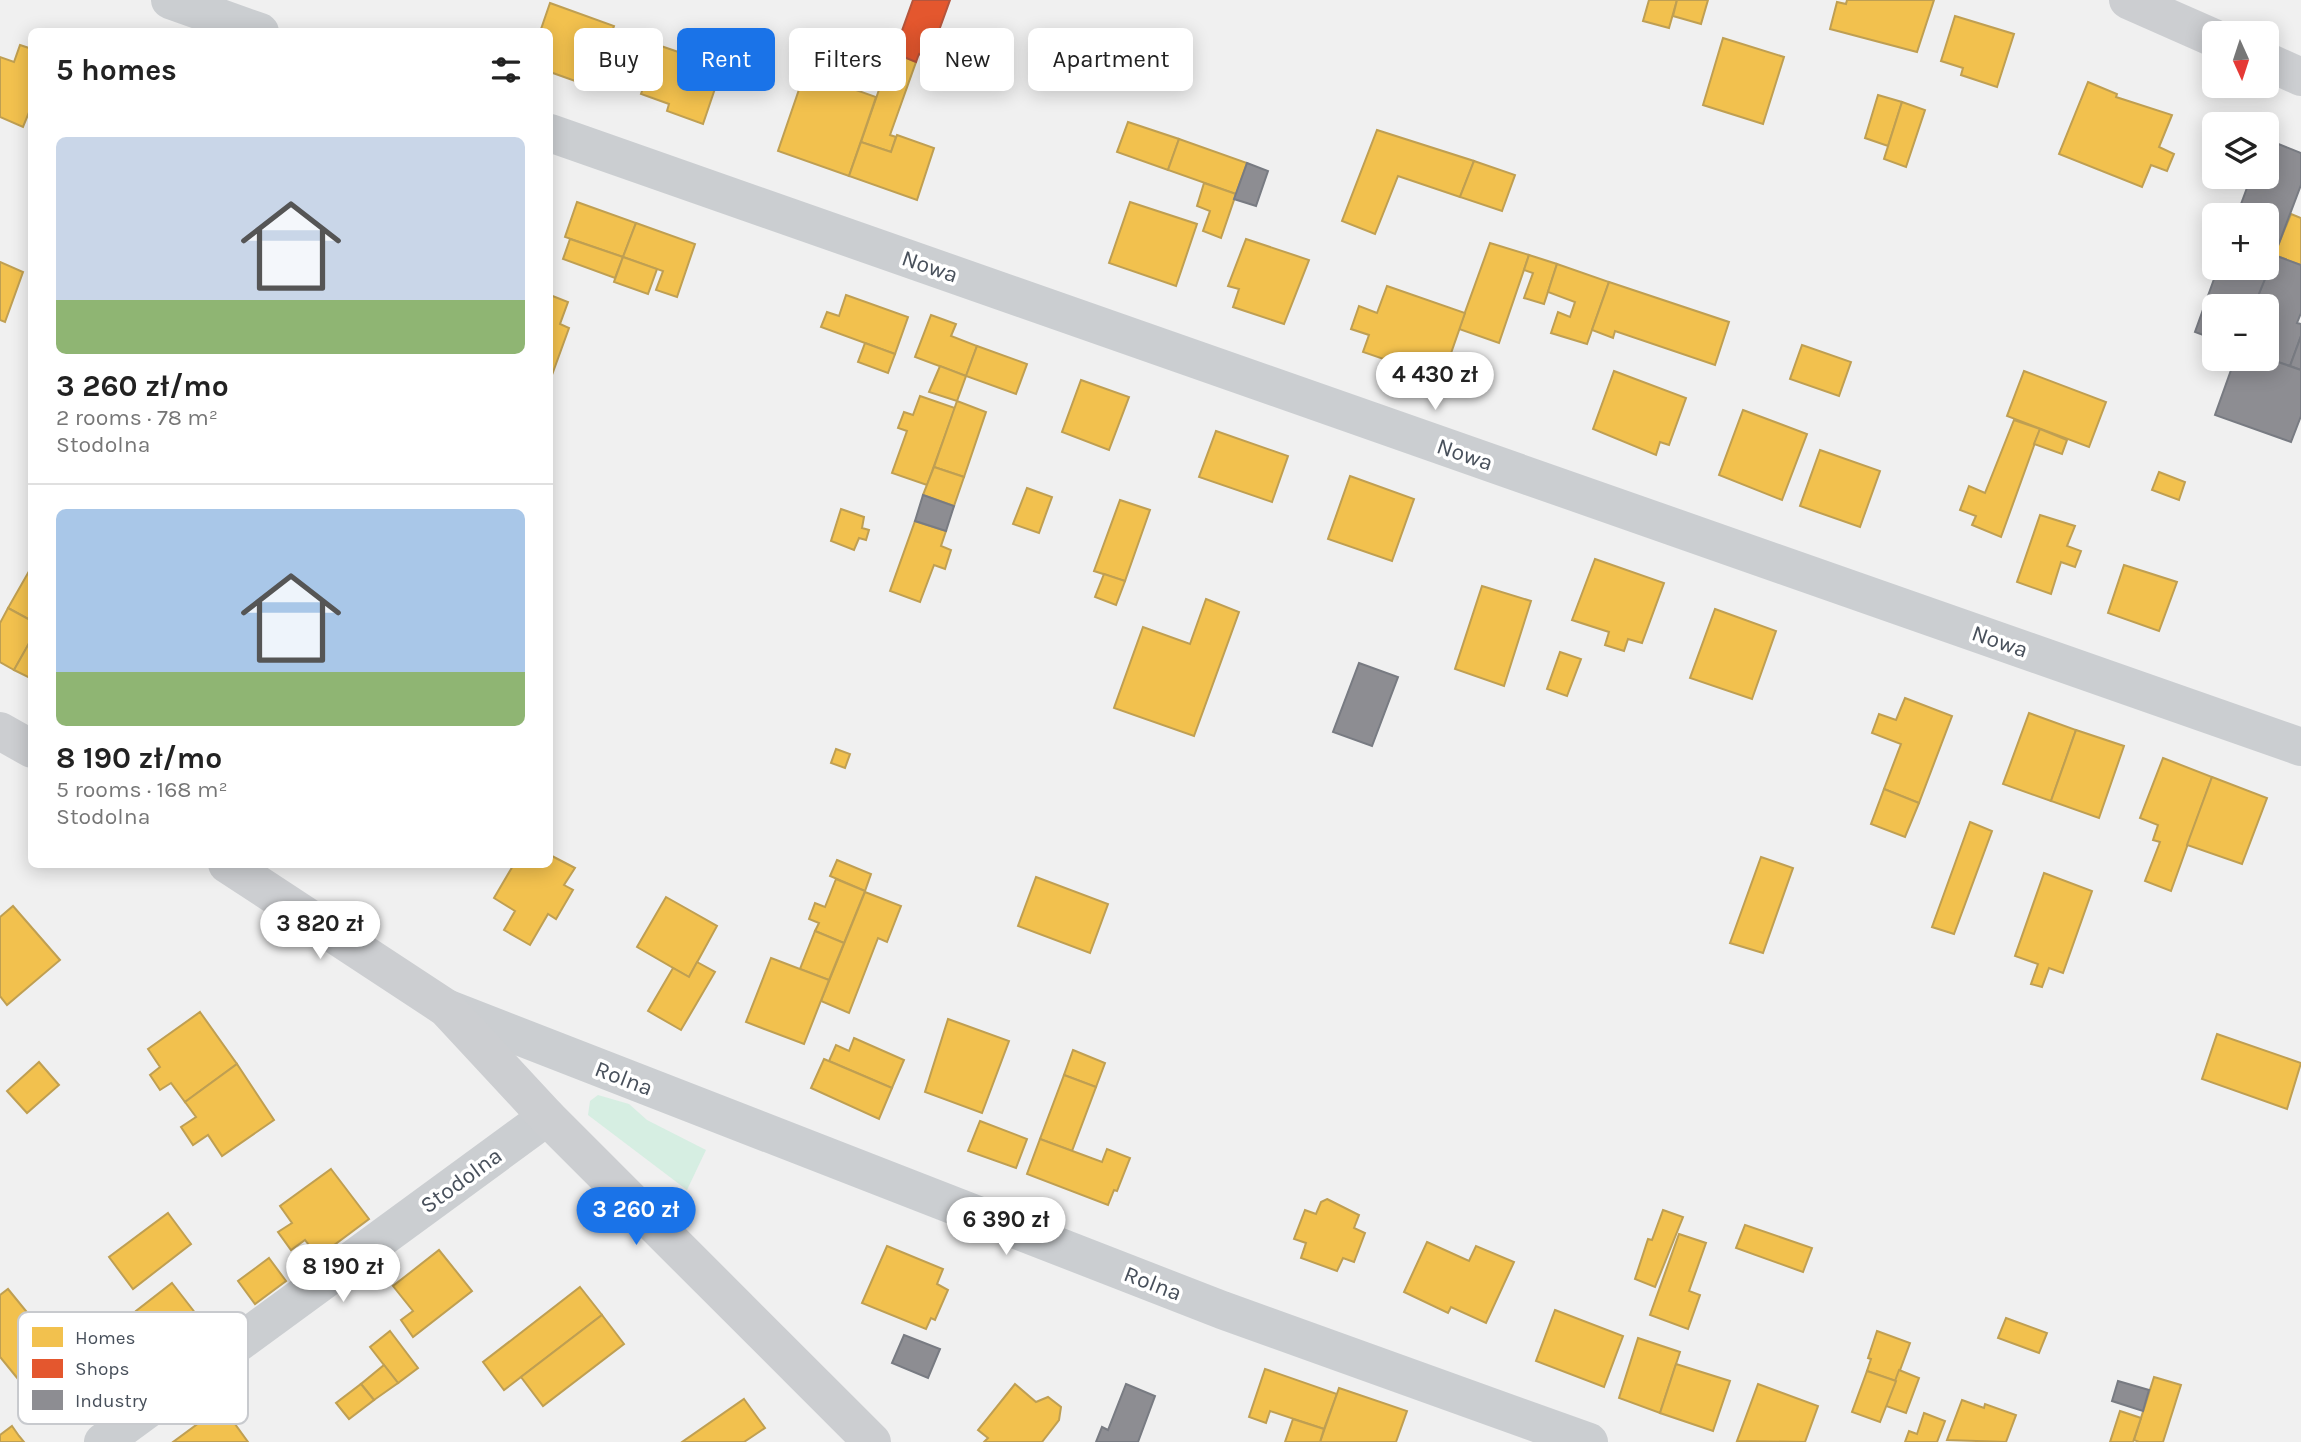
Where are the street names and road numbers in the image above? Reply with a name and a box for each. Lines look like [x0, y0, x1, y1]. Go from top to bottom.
street label: Nowa [898, 244, 961, 289]
street label: Nowa [1433, 432, 1496, 477]
street label: Nowa [1968, 619, 2031, 664]
street label: Rolna [591, 1055, 656, 1102]
street label: Stodolna [415, 1142, 507, 1219]
street label: Rolna [1120, 1260, 1185, 1307]

